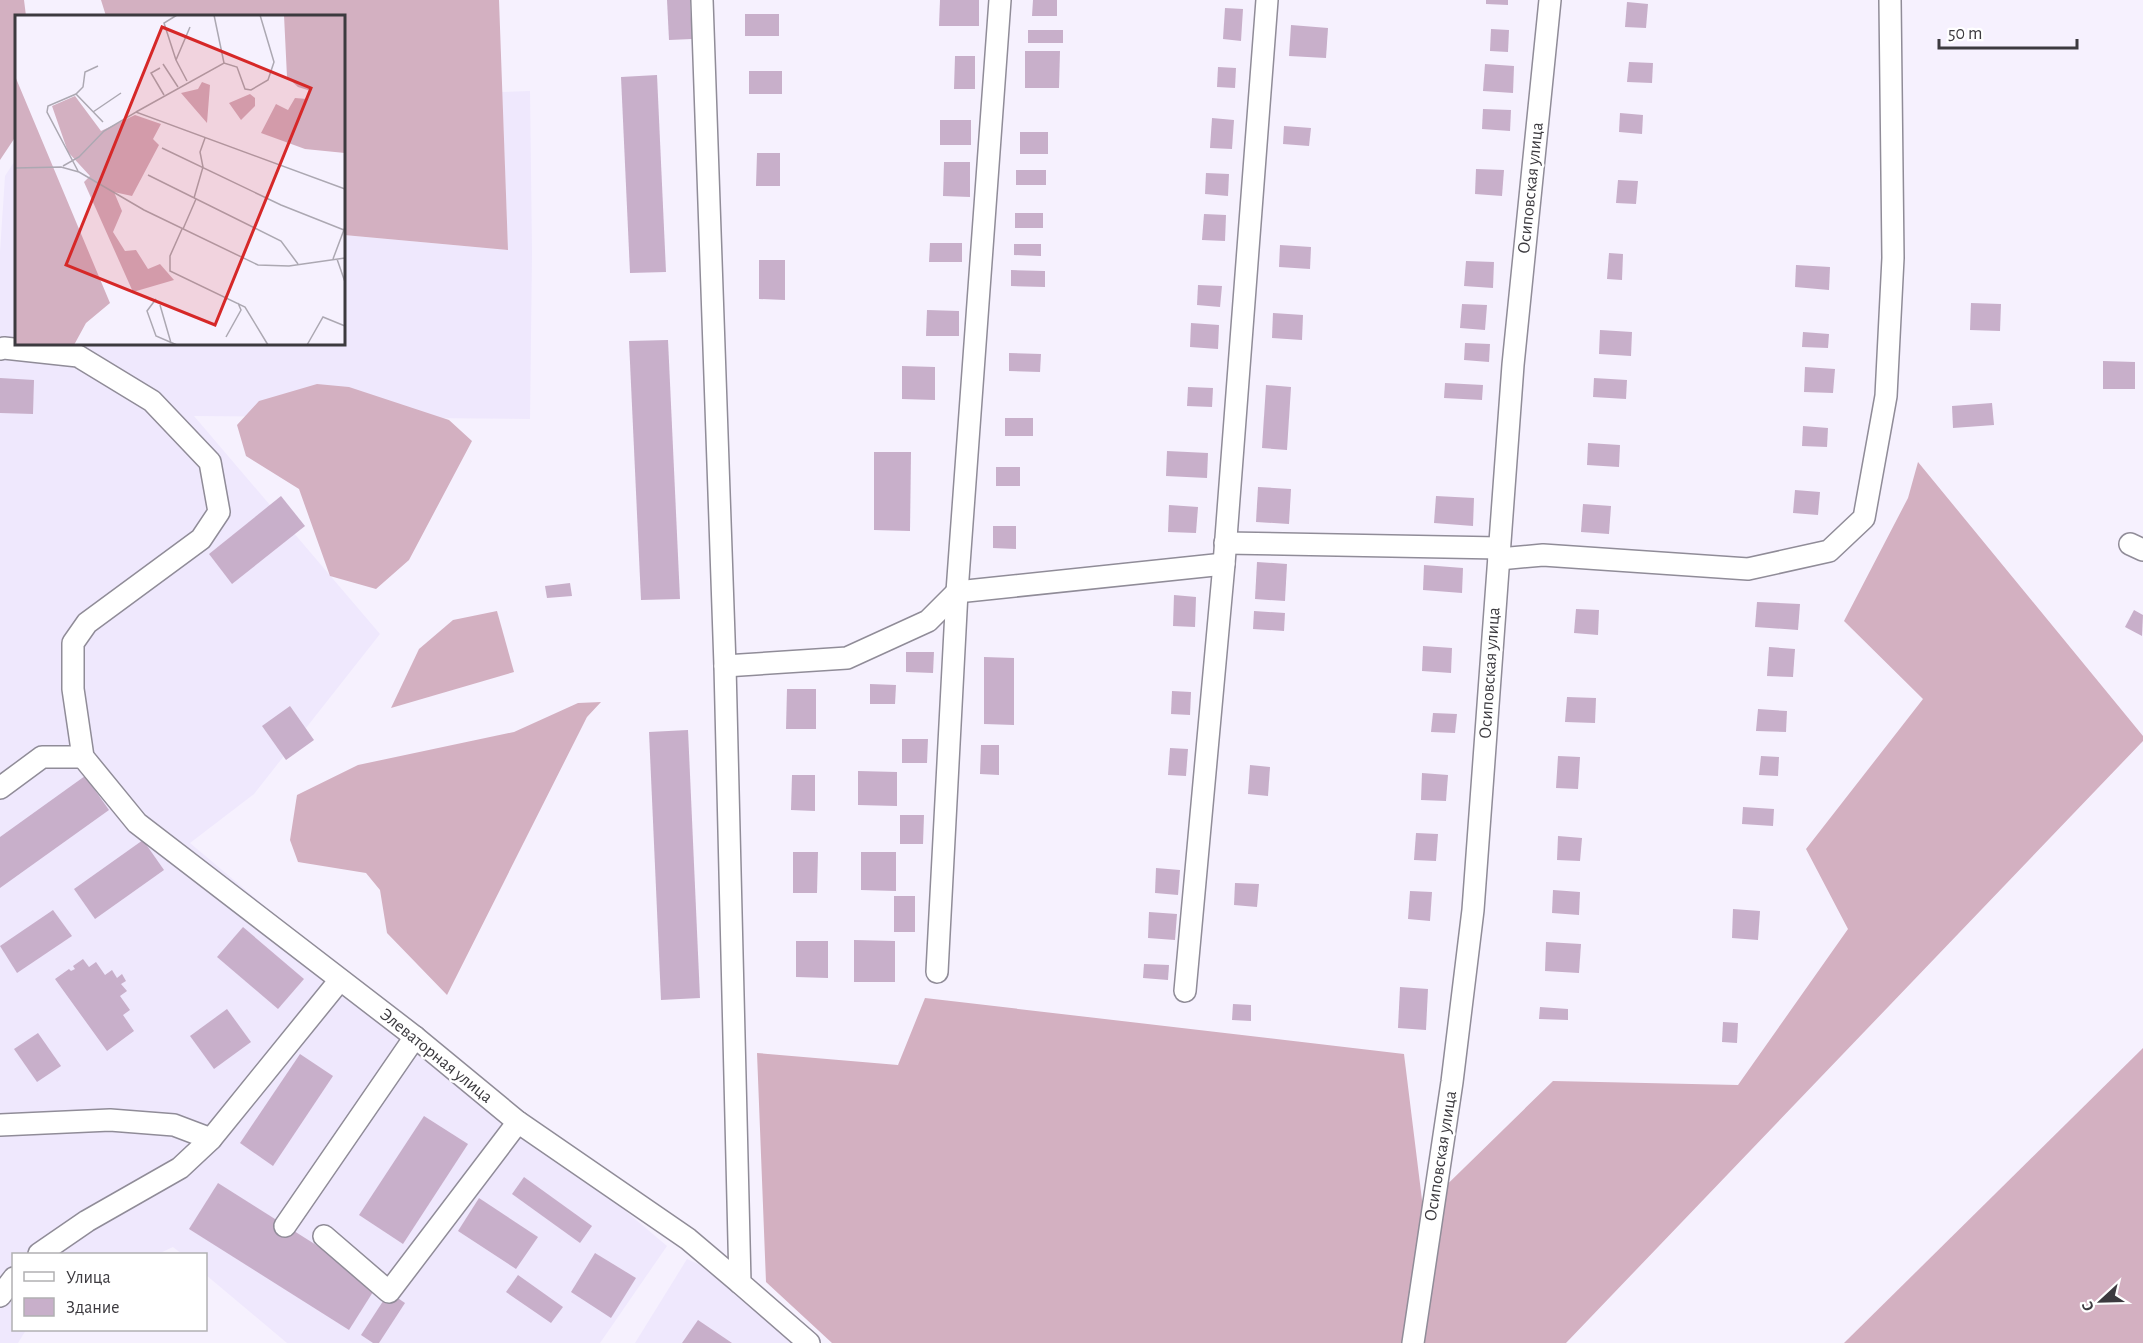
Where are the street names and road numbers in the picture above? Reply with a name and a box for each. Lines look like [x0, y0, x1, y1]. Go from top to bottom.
street label: Осиповская улица [1515, 121, 1547, 255]
street label: Осиповская улица [1476, 606, 1504, 740]
street label: Элеваторная улица [376, 1005, 496, 1107]
street label: Осиповская улица [1422, 1089, 1460, 1223]

